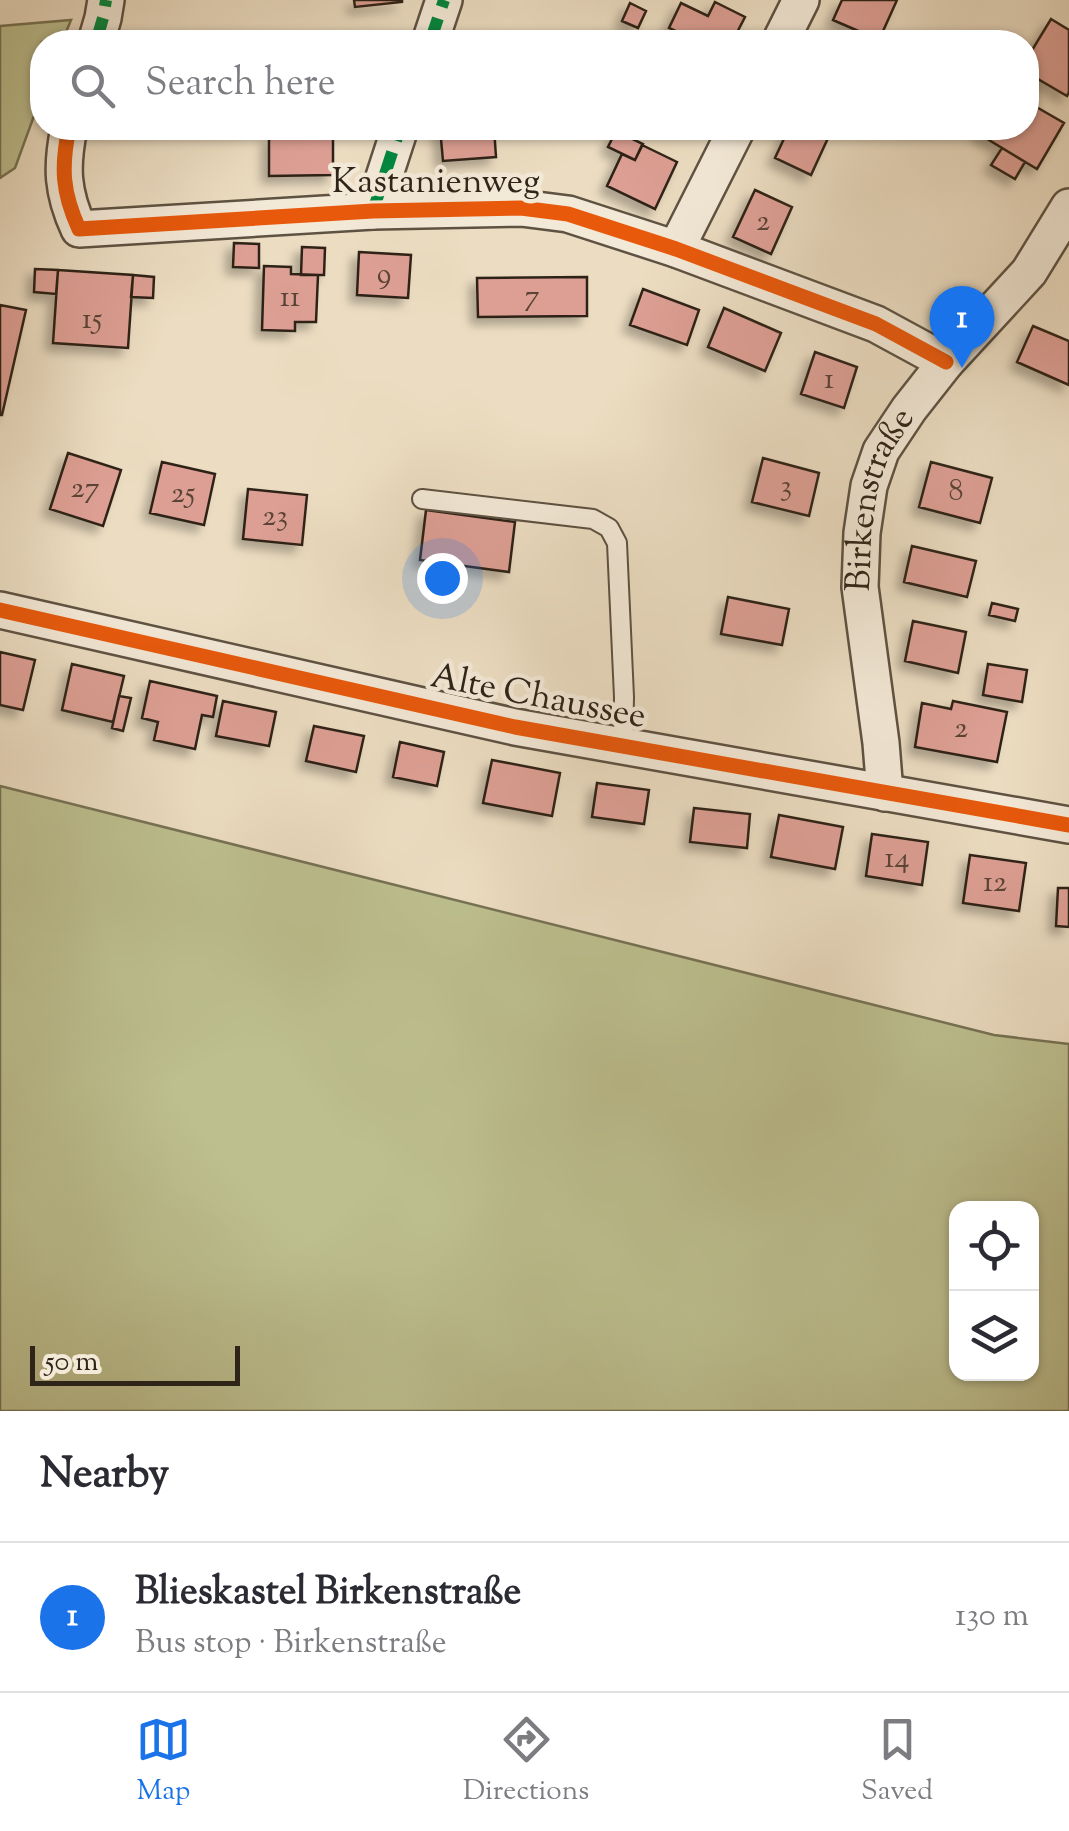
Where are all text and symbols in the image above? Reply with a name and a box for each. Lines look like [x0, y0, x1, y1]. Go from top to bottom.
search box [30, 30, 1039, 140]
icon: search [65, 58, 120, 113]
text: Search here [145, 58, 336, 112]
street label: Kastanienweg [332, 158, 540, 209]
house number: 2 [756, 201, 770, 244]
house number: 9 [377, 254, 391, 297]
house number: 7 [524, 276, 540, 319]
house number: 11 [280, 277, 300, 320]
pin: 1 [930, 286, 994, 368]
house number: 15 [82, 299, 102, 342]
house number: 1 [824, 359, 834, 402]
street label: Birkenstraße [834, 398, 928, 593]
house number: 3 [780, 466, 792, 509]
house number: 27 [70, 468, 100, 511]
house number: 8 [949, 471, 964, 514]
house number: 25 [171, 473, 195, 516]
house number: 23 [262, 496, 288, 539]
your location [417, 553, 468, 604]
street label: Alte Chaussee [426, 652, 650, 744]
house number: 2 [954, 708, 968, 751]
house number: 14 [884, 838, 910, 881]
house number: 12 [983, 862, 1007, 905]
map controls [949, 1201, 1039, 1381]
button: locate [949, 1201, 1039, 1291]
button: layers [949, 1291, 1039, 1381]
scale bar [30, 1341, 240, 1386]
text: 50 m [45, 1343, 99, 1383]
text: Nearby [40, 1446, 169, 1506]
text: Blieskastel Birkenstraße [135, 1567, 521, 1621]
text: 1 [67, 1594, 78, 1640]
text: 130 m [955, 1594, 1029, 1640]
text: Bus stop · Birkenstraße [135, 1621, 447, 1667]
tab: Map [136, 1712, 191, 1812]
tab: Directions [463, 1712, 589, 1812]
tab: Saved [861, 1712, 933, 1812]

